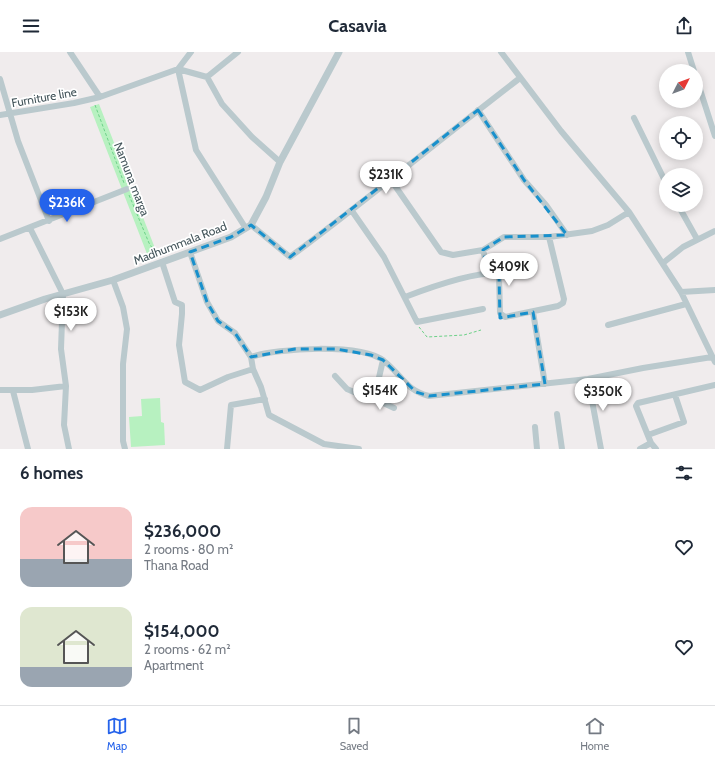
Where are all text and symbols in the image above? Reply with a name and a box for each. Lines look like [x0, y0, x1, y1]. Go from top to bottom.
icon: menu [20, 15, 42, 37]
text: Casavia [328, 15, 387, 37]
icon: share [673, 15, 695, 37]
north arrow [659, 64, 703, 108]
map controls [659, 64, 703, 212]
street label: Furniture line [10, 84, 78, 110]
button: locate [659, 116, 703, 160]
street label: Namuna marga [111, 140, 153, 218]
pin: $231K [358, 161, 414, 195]
text: $231K [369, 166, 403, 182]
button: layers [659, 168, 703, 212]
pin: $236K [39, 189, 95, 223]
text: $236K [49, 194, 85, 210]
street label: Madhummala Road [131, 218, 229, 268]
pin: $409K [481, 253, 537, 287]
text: $409K [489, 258, 529, 274]
pin: $153K [43, 298, 99, 332]
text: $153K [54, 303, 88, 319]
pin: $154K [352, 377, 408, 411]
pin: $350K [575, 378, 631, 412]
text: $154K [362, 382, 398, 398]
text: $350K [584, 383, 622, 399]
icon: filters [673, 462, 695, 484]
text: 6 homes [20, 463, 83, 483]
text: $236,000 [144, 521, 221, 541]
icon: home [52, 523, 100, 571]
icon: heart [673, 536, 695, 558]
text: 2 rooms · 80 m² [144, 541, 233, 557]
text: Thana Road [144, 557, 209, 573]
text: $154,000 [144, 621, 220, 641]
icon: home [52, 623, 100, 671]
icon: heart [673, 636, 695, 658]
text: 2 rooms · 62 m² [144, 641, 231, 657]
text: Apartment [144, 657, 204, 673]
tab: Map [106, 715, 128, 753]
tab: Saved [340, 715, 368, 753]
tab: Home [580, 715, 609, 753]

